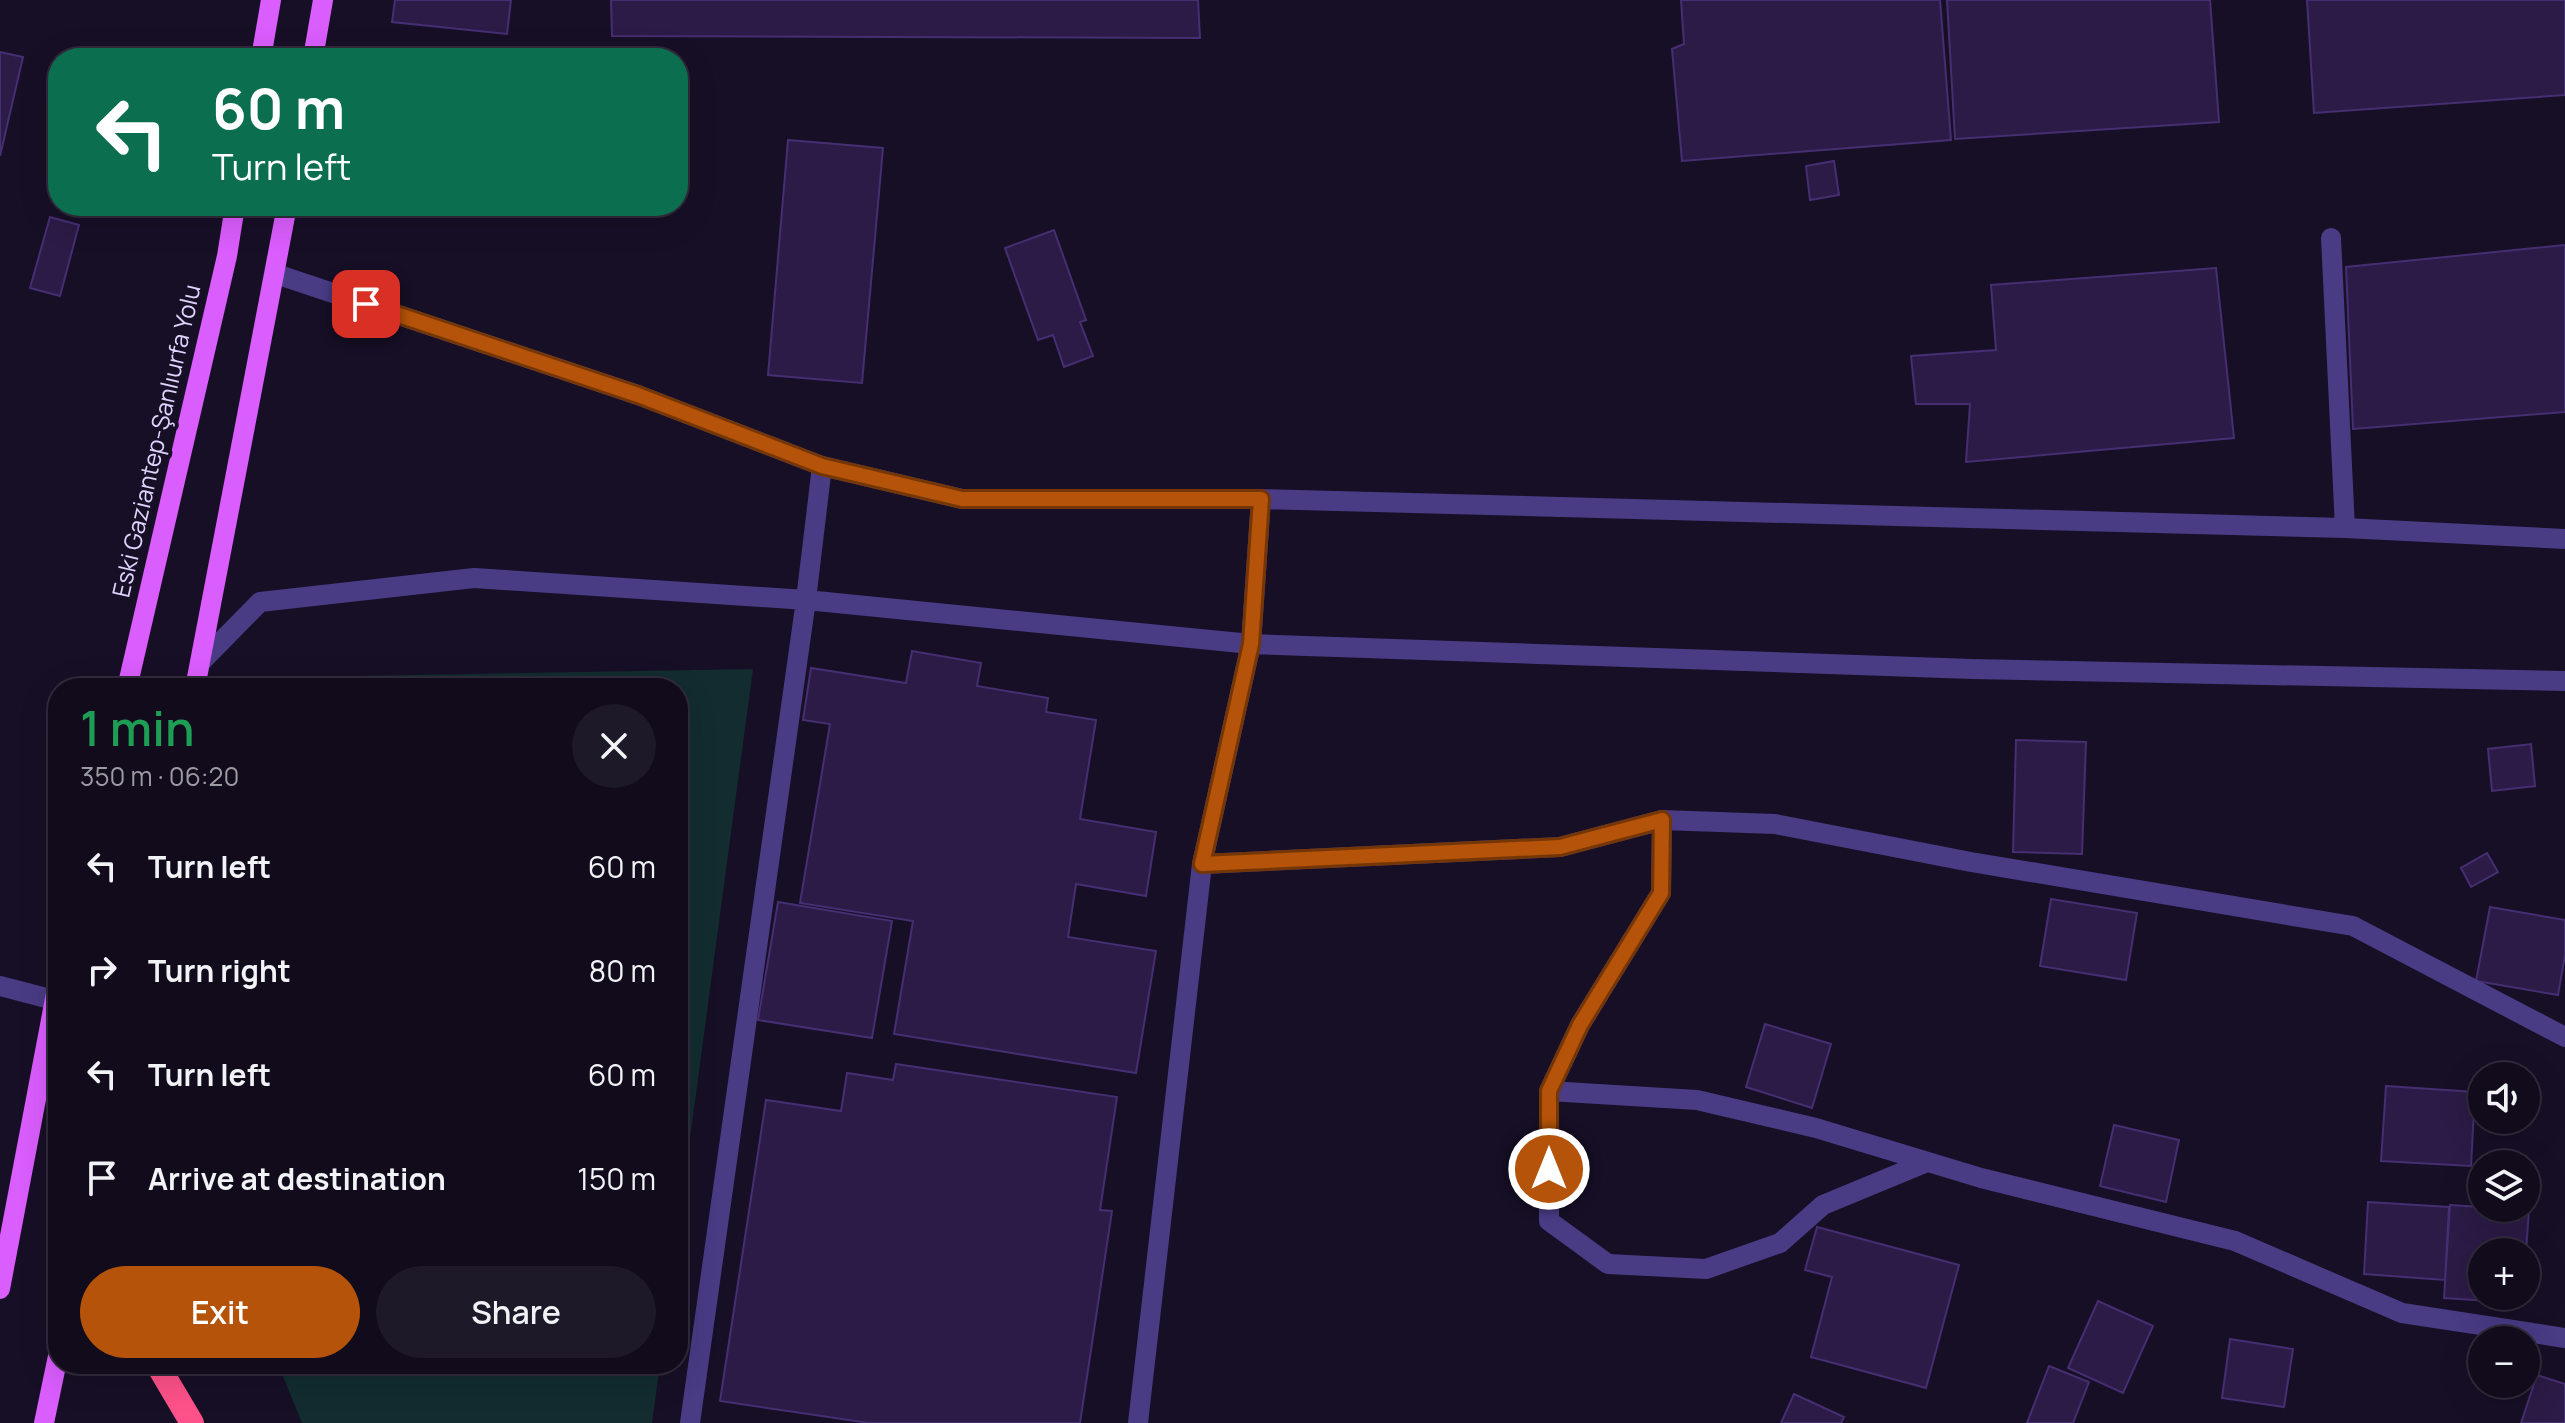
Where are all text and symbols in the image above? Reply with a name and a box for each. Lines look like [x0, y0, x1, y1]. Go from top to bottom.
text: 60 m [212, 69, 345, 146]
icon: left [80, 80, 184, 184]
text: Turn left [212, 142, 351, 191]
pin [332, 270, 400, 338]
street label: Eski Gaziantep-Şanlıurfa Yolu [103, 281, 208, 600]
icon: arrive [344, 282, 388, 326]
text: 1 min [80, 695, 194, 760]
button: close [572, 704, 656, 788]
text: 350 m · 06:20 [80, 758, 239, 794]
icon: left [80, 844, 124, 888]
text: Turn left [148, 846, 271, 887]
text: 60 m [588, 846, 656, 887]
icon: right [80, 948, 124, 992]
text: Turn right [148, 950, 291, 991]
text: 80 m [589, 950, 656, 991]
icon: left [80, 1052, 124, 1096]
text: Turn left [148, 1054, 271, 1095]
text: 60 m [588, 1054, 656, 1095]
map controls [2468, 1062, 2540, 1398]
button: sound [2468, 1062, 2540, 1134]
position arrow [1507, 1127, 1591, 1211]
button: layers [2468, 1150, 2540, 1222]
icon: arrive [80, 1156, 124, 1200]
text: Arrive at destination [148, 1158, 446, 1199]
text: 150 m [577, 1158, 656, 1199]
button: + [2468, 1238, 2540, 1310]
button: Exit [80, 1266, 360, 1358]
button: Share [376, 1266, 656, 1358]
button: − [2468, 1326, 2540, 1398]

